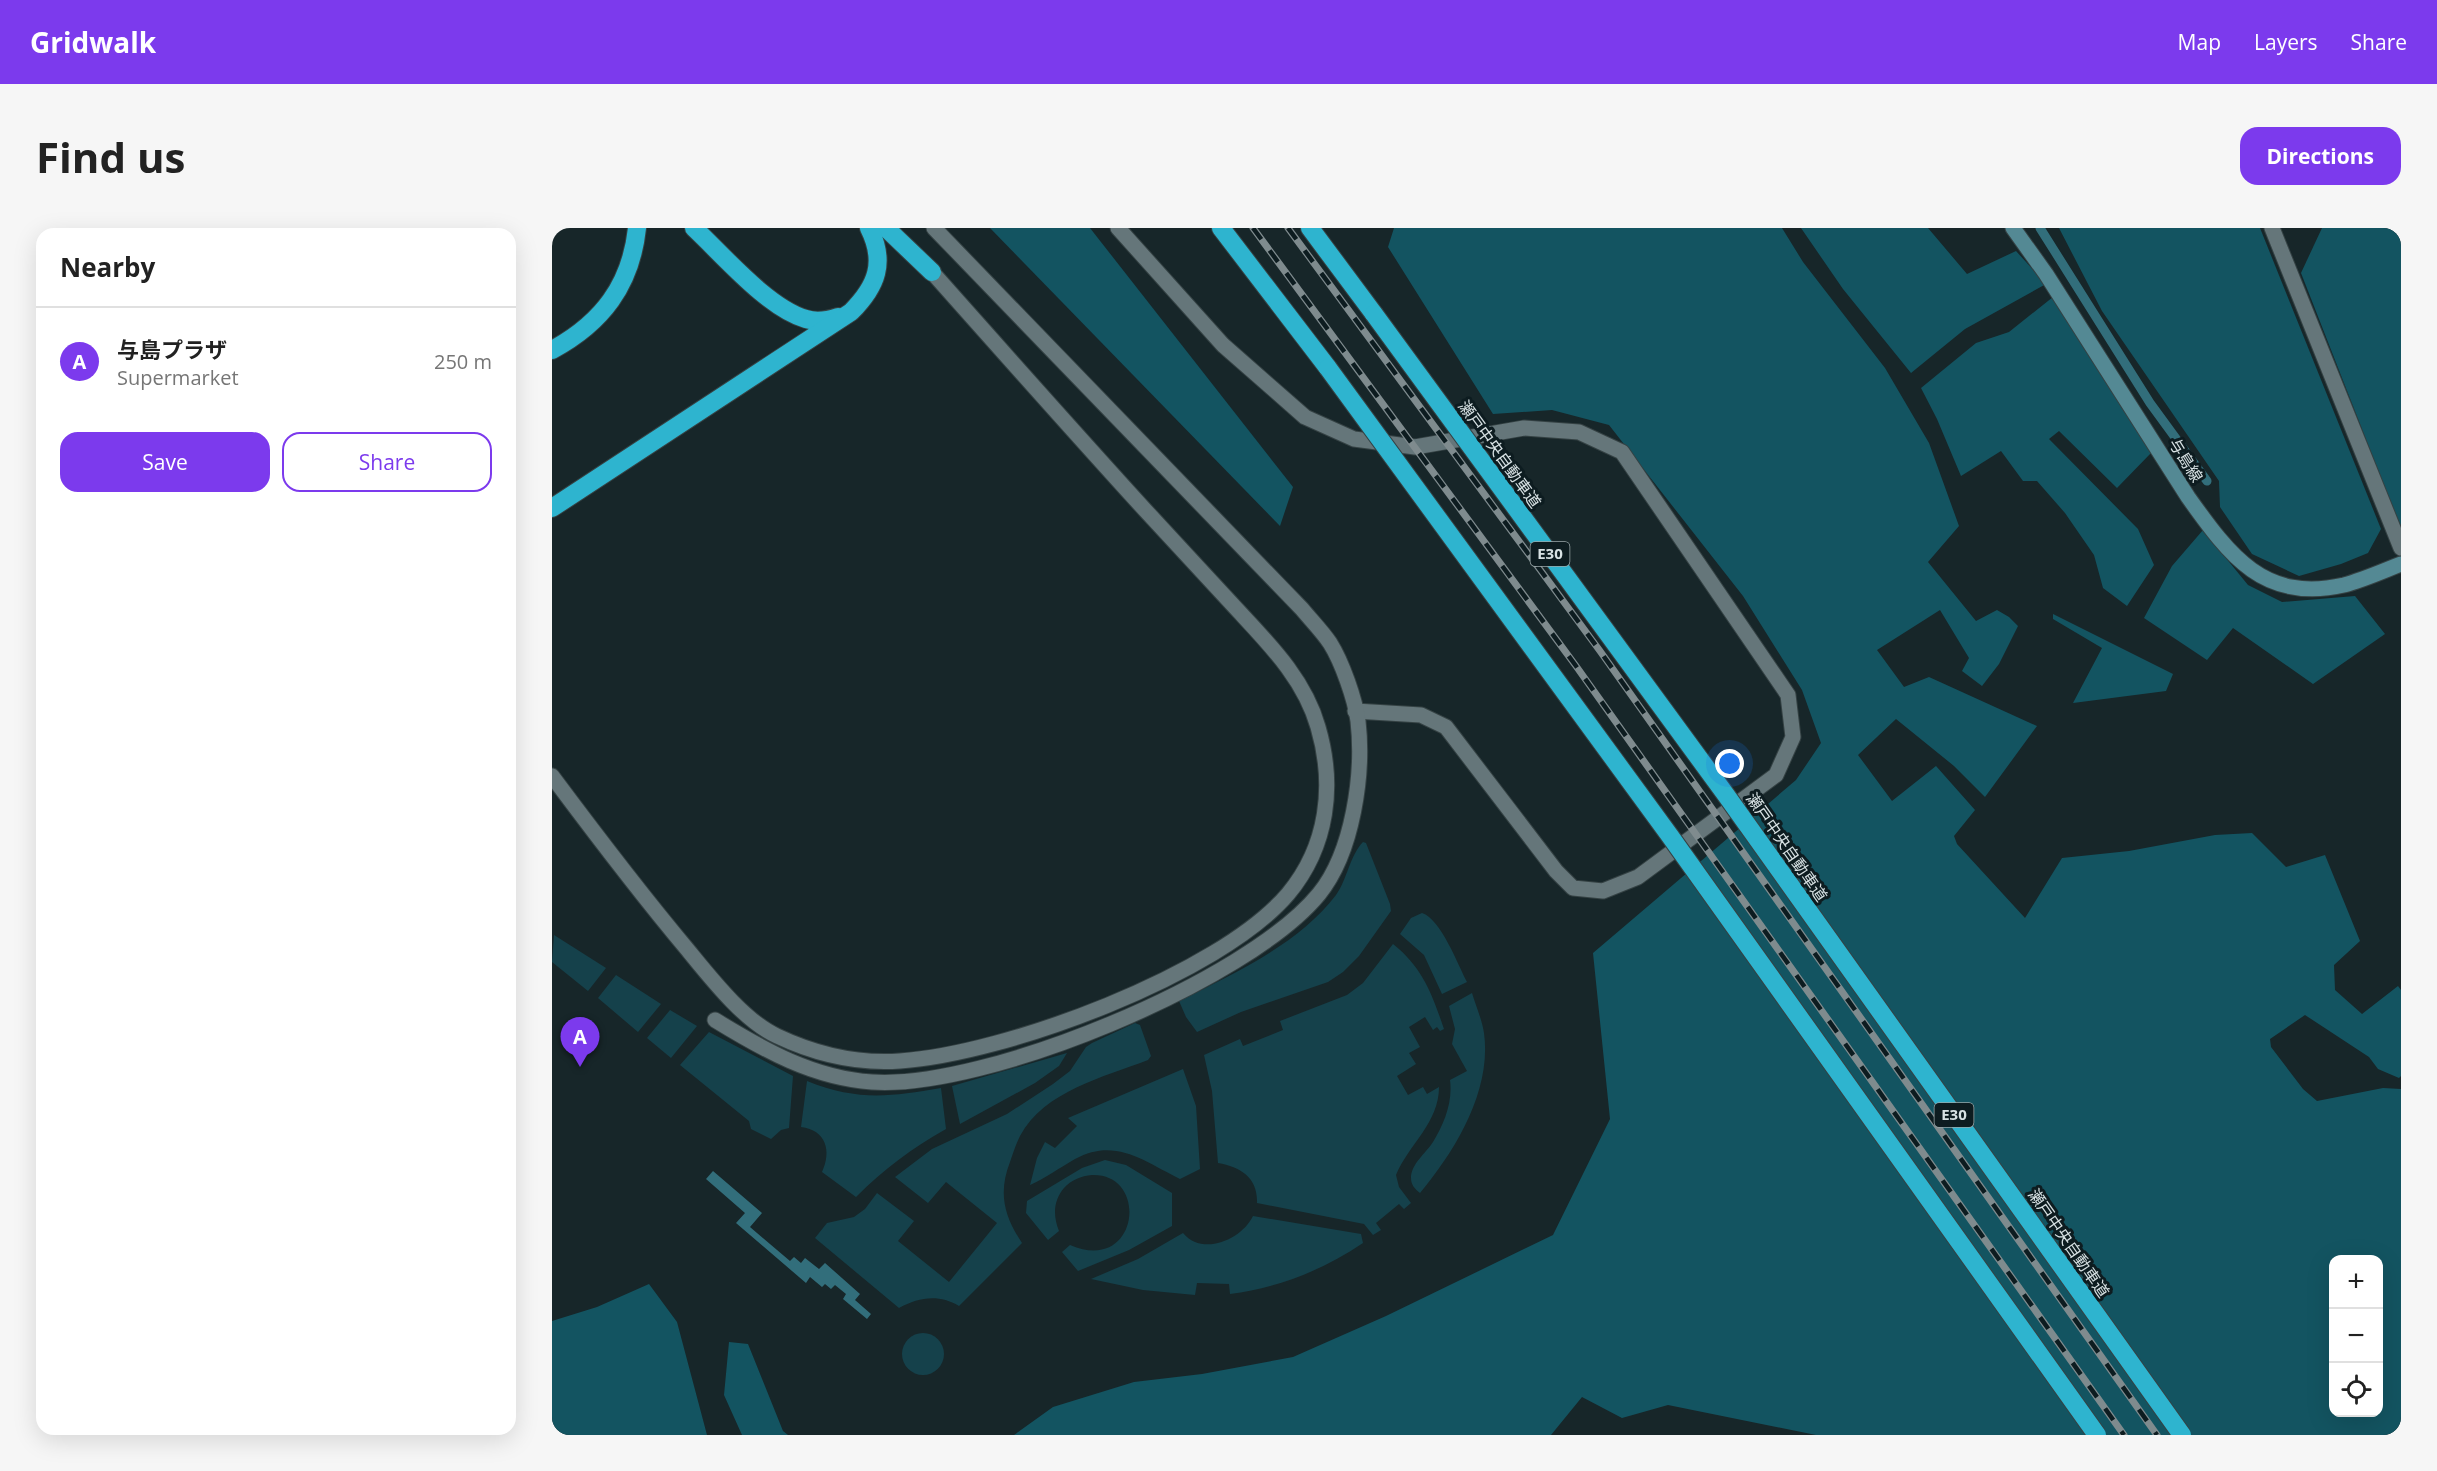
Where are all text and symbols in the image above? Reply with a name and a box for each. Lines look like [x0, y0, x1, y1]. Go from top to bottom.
text: Gridwalk [30, 23, 156, 61]
text: Map [2178, 28, 2221, 56]
text: Layers [2254, 28, 2318, 56]
text: Share [2351, 28, 2407, 56]
button: Directions [2240, 127, 2401, 185]
text: Find us [36, 128, 185, 185]
text: Nearby [60, 249, 155, 285]
text: 与島プラザ [117, 334, 227, 364]
text: A [73, 348, 86, 375]
text: 250 m [434, 348, 492, 375]
text: Supermarket [117, 364, 239, 391]
street label: 瀬戸中央自動車道 [1453, 396, 1547, 512]
button: Save [60, 432, 270, 492]
button: Share [282, 432, 492, 492]
street label: 与島線 [2164, 434, 2208, 486]
road number: E30 [1530, 542, 1570, 566]
your location [1715, 749, 1744, 778]
street label: 瀬戸中央自動車道 [1741, 788, 1833, 906]
pin: A [561, 1018, 600, 1067]
road number: E30 [1934, 1103, 1974, 1127]
street label: 瀬戸中央自動車道 [2023, 1184, 2115, 1302]
map controls [2329, 1255, 2383, 1417]
button: + [2329, 1255, 2383, 1309]
button: − [2329, 1309, 2383, 1363]
button: locate [2329, 1363, 2383, 1417]

